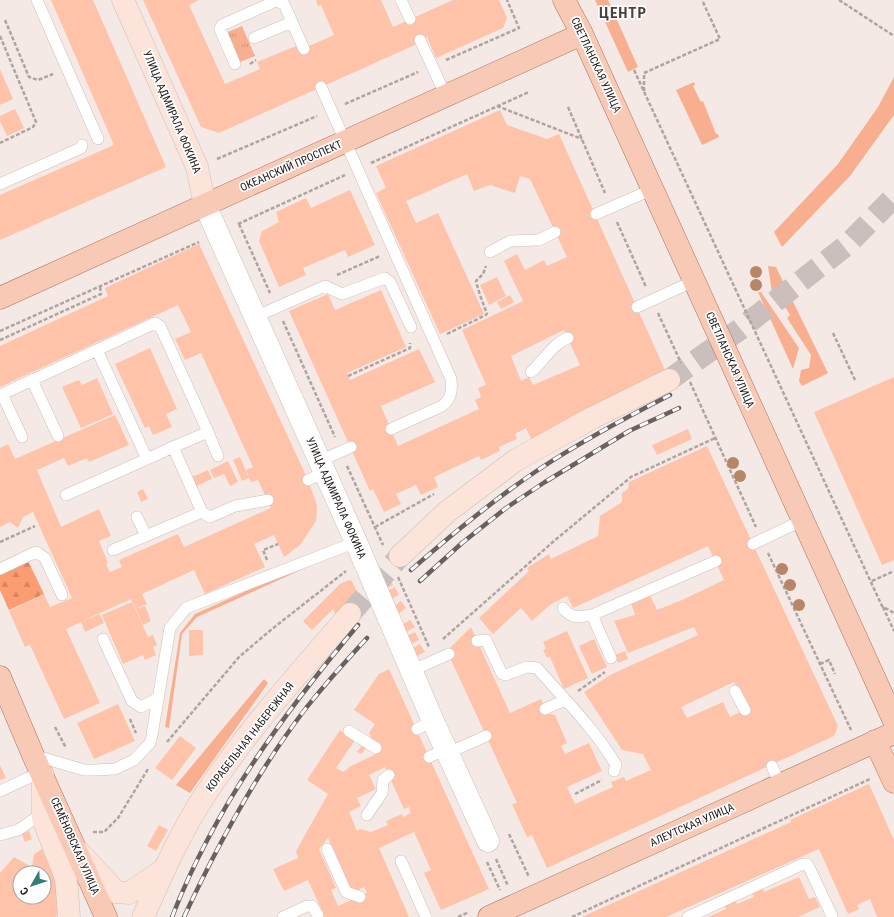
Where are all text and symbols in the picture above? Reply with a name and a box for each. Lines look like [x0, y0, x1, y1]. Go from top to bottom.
district label: ЦЕНТР [599, 4, 647, 22]
street label: СВЕТЛАНСКАЯ УЛИЦА [568, 15, 624, 115]
street label: УЛИЦА АДМИРАЛА ФОКИНА [140, 49, 204, 176]
street label: ОКЕАНСКИЙ ПРОСПЕКТ [238, 138, 344, 194]
street label: СВЕТЛАНСКАЯ УЛИЦА [703, 310, 757, 411]
street label: УЛИЦА АДМИРАЛА ФОКИНА [303, 435, 369, 562]
street label: КОРАБЕЛЬНАЯ НАБЕРЕЖНАЯ [203, 680, 297, 794]
street label: СЕМЁНОВСКАЯ УЛИЦА [48, 795, 103, 897]
street label: АЛЕУТСКАЯ УЛИЦА [648, 800, 737, 849]
north arrow [12, 865, 52, 905]
text: С [18, 884, 32, 898]

